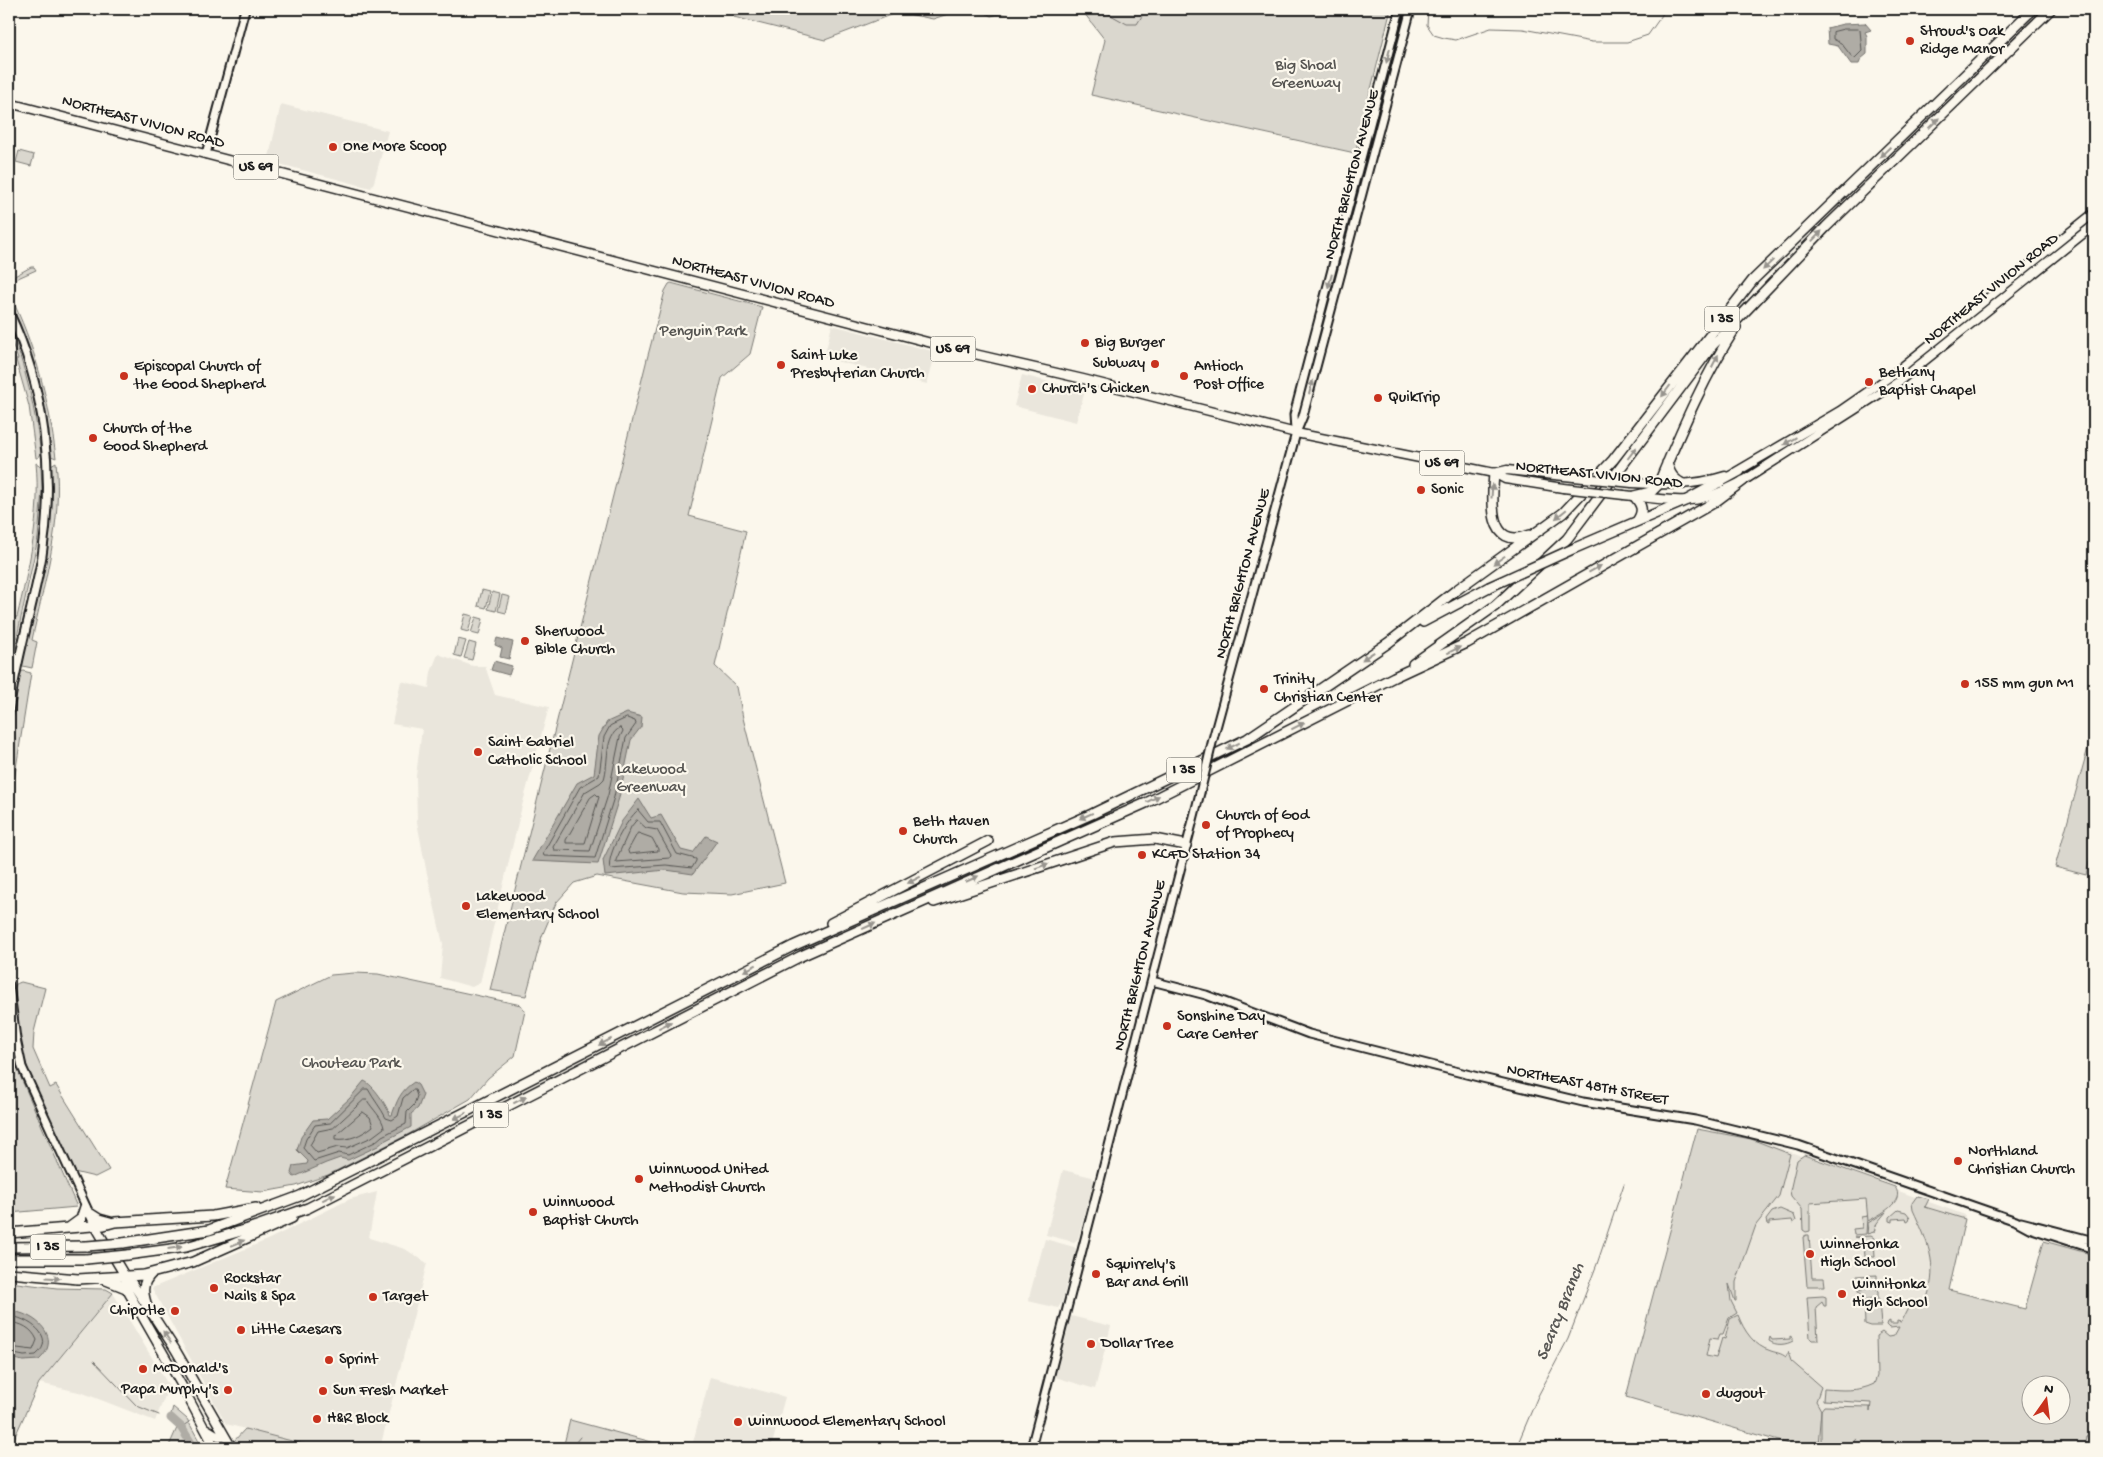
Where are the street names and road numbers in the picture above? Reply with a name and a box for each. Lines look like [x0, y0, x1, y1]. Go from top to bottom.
street label: NORTH BRIGHTON AVENUE [1321, 87, 1385, 262]
street label: NORTHEAST VIVION ROAD [60, 92, 227, 154]
road number: US 69 [234, 154, 278, 180]
street label: NORTHEAST VIVION ROAD [1921, 229, 2064, 350]
street label: NORTHEAST VIVION ROAD [670, 252, 837, 314]
road number: I 35 [1704, 306, 1740, 332]
road number: US 69 [930, 336, 976, 362]
road number: US 69 [1420, 450, 1464, 476]
street label: NORTHEAST VIVION ROAD [1515, 458, 1684, 494]
street label: NORTH BRIGHTON AVENUE [1212, 486, 1276, 661]
road number: I 35 [1166, 758, 1202, 782]
street label: NORTH BRIGHTON AVENUE [1111, 878, 1172, 1053]
street label: NORTHEAST 48TH STREET [1505, 1061, 1670, 1111]
road number: I 35 [474, 1102, 508, 1128]
road number: I 35 [30, 1234, 66, 1260]

